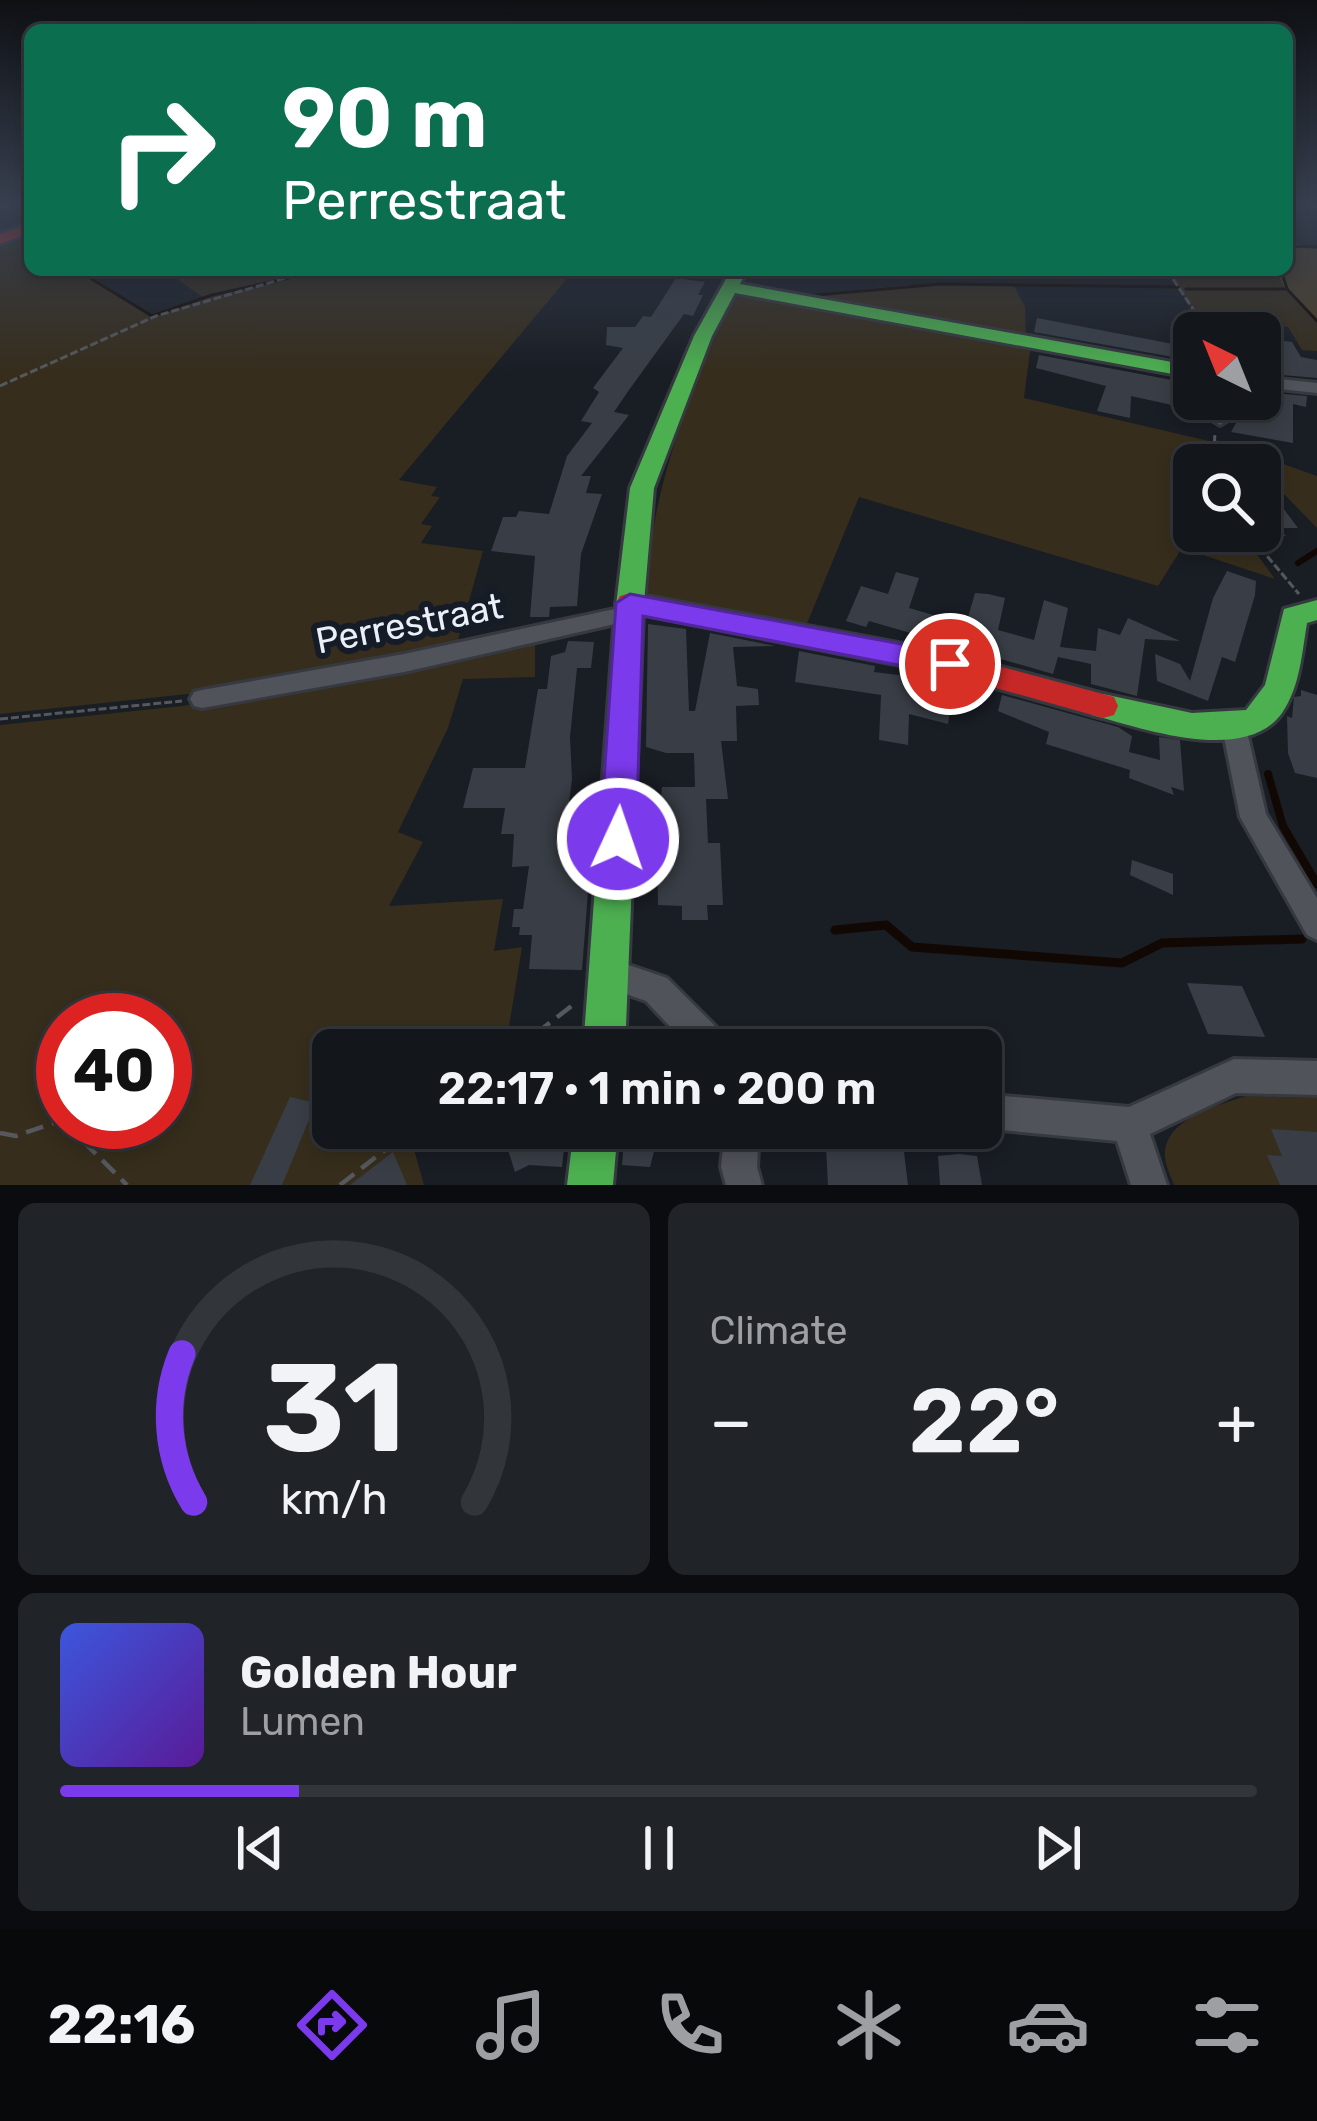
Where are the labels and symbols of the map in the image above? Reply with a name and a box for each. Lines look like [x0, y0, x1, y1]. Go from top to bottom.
north arrow [1173, 312, 1281, 420]
street label: Perrestraat [312, 584, 506, 663]
pin [899, 613, 1001, 715]
position arrow [555, 776, 681, 902]
speed limit sign: 40 [36, 993, 192, 1149]

